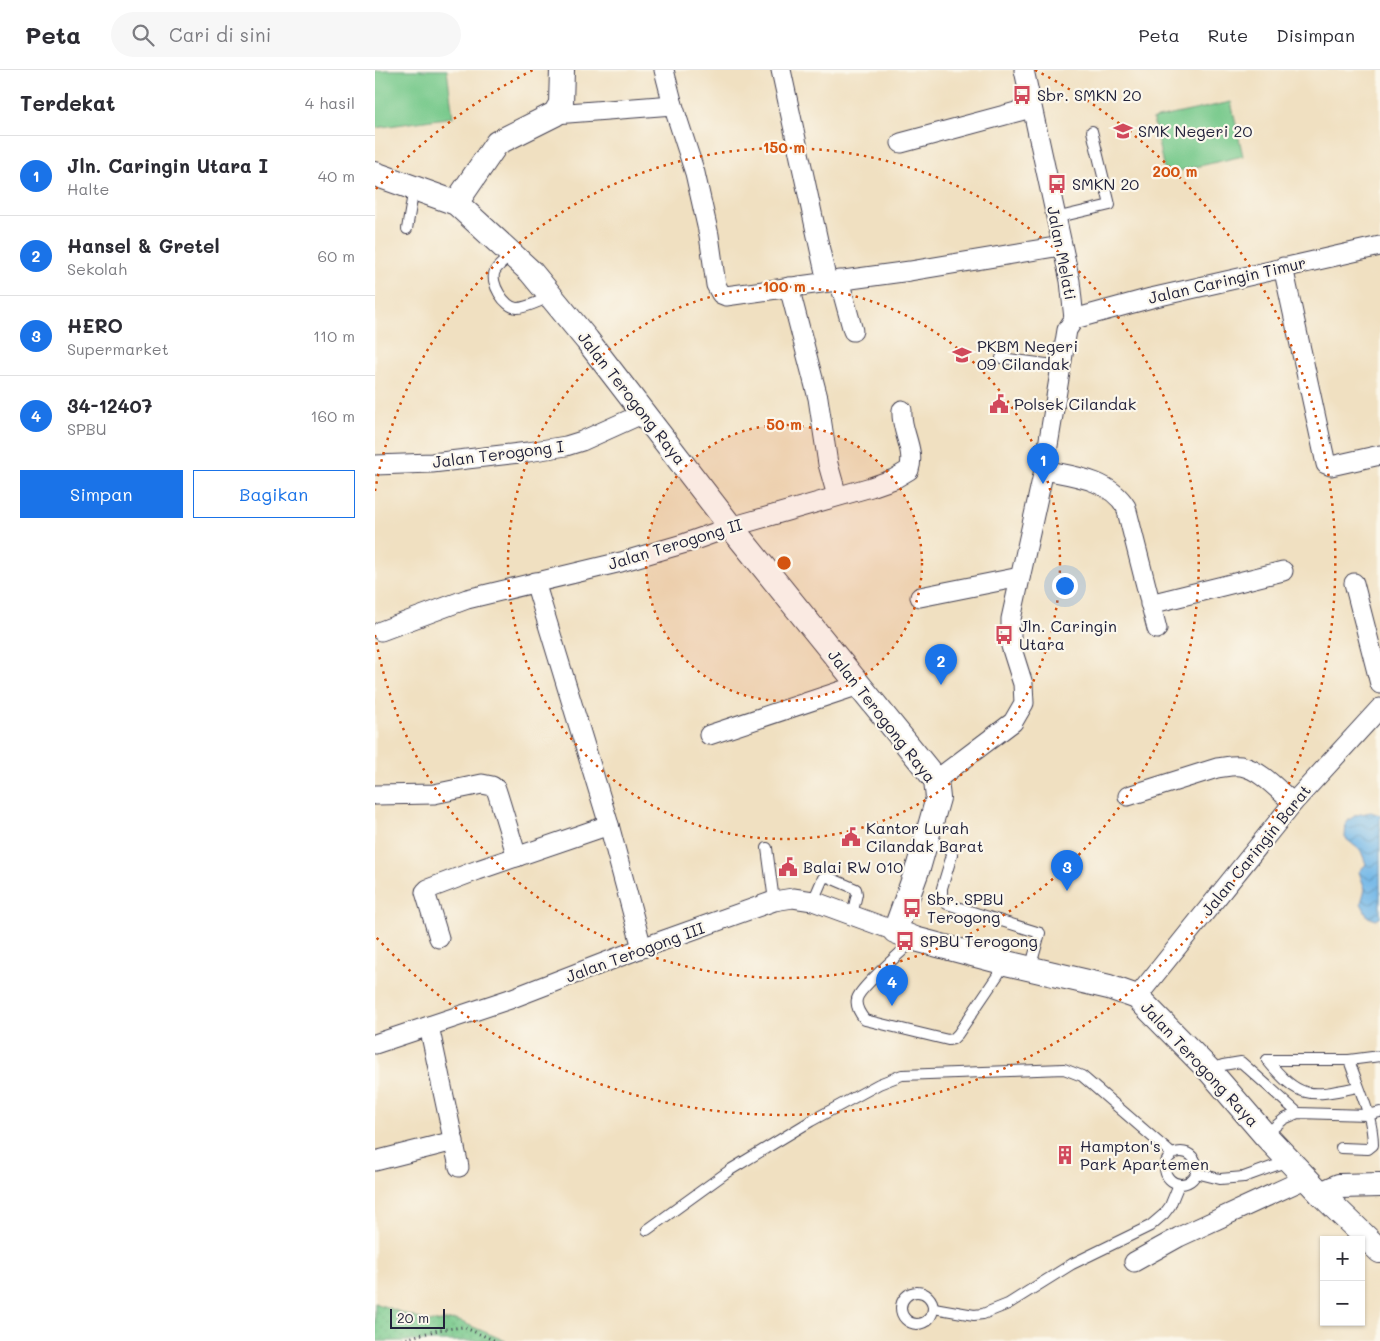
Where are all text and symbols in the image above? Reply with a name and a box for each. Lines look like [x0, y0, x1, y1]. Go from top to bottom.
search box [111, 12, 461, 57]
text: Peta [25, 19, 81, 50]
icon: search [129, 21, 157, 49]
text: Cari di sini [169, 22, 271, 47]
text: Peta [1138, 23, 1180, 47]
text: Rute [1208, 23, 1248, 47]
text: Disimpan [1276, 23, 1355, 47]
bus stop icon: Sbr. SMKN 20 [1011, 84, 1033, 106]
place label: Sbr. SMKN 20 [1037, 84, 1141, 105]
text: Terdekat [20, 89, 115, 116]
text: 4 hasil [305, 92, 355, 113]
school or university icon: SMK Negeri 20 [1112, 120, 1134, 142]
place label: SMK Negeri 20 [1138, 120, 1252, 141]
text: 150 m [763, 137, 805, 157]
text: Jln. Caringin Utara I [67, 153, 268, 178]
text: 200 m [1153, 161, 1198, 181]
text: 1 [32, 165, 40, 186]
text: 40 m [318, 165, 355, 186]
bus stop icon: SMKN 20 [1046, 173, 1068, 195]
place label: SMKN 20 [1072, 173, 1139, 194]
text: Halte [67, 178, 109, 199]
street label: Jalan Melati [1043, 204, 1082, 302]
text: Hansel & Gretel [67, 233, 220, 258]
text: 2 [32, 245, 40, 266]
text: 60 m [318, 245, 355, 266]
street label: Jalan Caringin Timur [1146, 251, 1308, 308]
text: Sekolah [67, 258, 127, 279]
text: 100 m [762, 276, 806, 296]
text: HERO [67, 313, 123, 338]
text: 3 [31, 325, 41, 346]
text: 110 m [313, 325, 355, 346]
street label: Jalan Terogong Raya [574, 327, 691, 469]
place label: PKBM Negeri 09 Cilandak [977, 335, 1078, 374]
text: Supermarket [67, 338, 169, 359]
school or university icon: PKBM Negeri 09 Cilandak [951, 344, 973, 366]
text: 34-12407 [67, 393, 152, 418]
public building icon: Polsek Cilandak [988, 393, 1010, 415]
place label: Polsek Cilandak [1014, 393, 1136, 414]
text: 4 [31, 405, 41, 426]
text: 160 m [310, 405, 355, 426]
text: 50 m [766, 414, 802, 434]
text: SPBU [67, 418, 106, 439]
street label: Jalan Terogong I [431, 435, 565, 472]
pin: 1 [1027, 443, 1059, 484]
button: Simpan [20, 470, 183, 518]
button: Bagikan [193, 470, 355, 518]
street label: Jalan Terogong II [605, 513, 744, 574]
centre of rings [775, 554, 793, 572]
your location [1052, 573, 1078, 599]
place label: Jln. Caringin Utara [1019, 615, 1117, 654]
bus stop icon: Jln. Caringin Utara [993, 624, 1015, 646]
pin: 2 [925, 644, 957, 685]
street label: Jalan Terogong Raya [824, 645, 941, 787]
street label: Jalan Caringin Barat [1196, 780, 1315, 920]
place label: Kantor Lurah Cilandak Barat [866, 817, 984, 856]
public building icon: Kantor Lurah Cilandak Barat [840, 826, 862, 848]
pin: 3 [1051, 850, 1083, 891]
public building icon: Balai RW 010 [777, 856, 799, 878]
place label: Balai RW 010 [803, 856, 903, 877]
place label: Sbr. SPBU Terogong [927, 888, 1003, 927]
bus stop icon: Sbr. SPBU Terogong [901, 897, 923, 919]
street label: Jalan Terogong III [563, 917, 707, 986]
bus stop icon: SPBU Terogong [894, 930, 916, 952]
place label: SPBU Terogong [920, 930, 1038, 951]
pin: 4 [876, 965, 908, 1006]
street label: Jalan Terogong Raya [1137, 997, 1264, 1131]
place label: Hampton's Park Apartemen [1080, 1135, 1209, 1174]
building icon: Hampton's Park Apartemen [1054, 1144, 1076, 1166]
map controls [1320, 1236, 1365, 1326]
button: + [1320, 1236, 1365, 1281]
button: − [1320, 1281, 1365, 1326]
scale bar [390, 1306, 445, 1329]
text: 20 m [397, 1308, 429, 1327]

